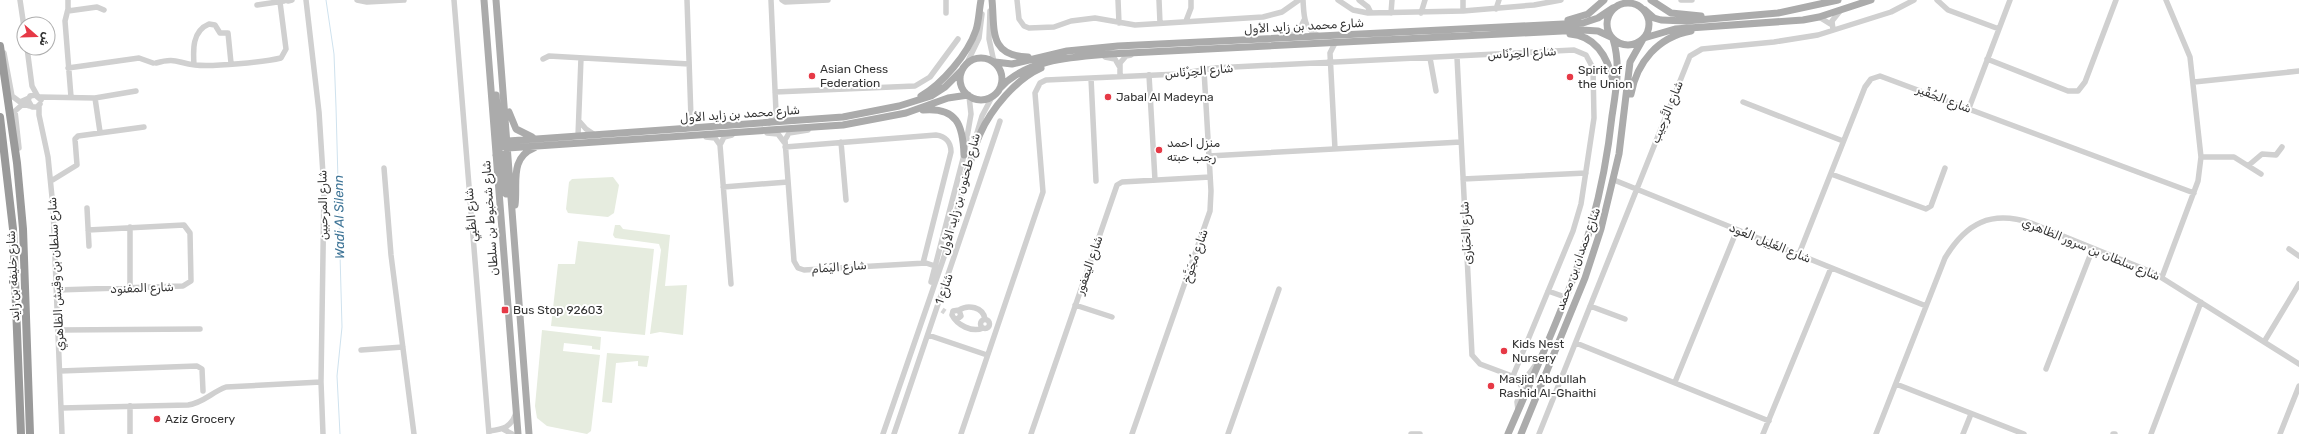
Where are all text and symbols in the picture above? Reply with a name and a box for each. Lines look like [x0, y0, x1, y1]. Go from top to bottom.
north arrow [16, 16, 56, 56]
street label: شارع محمد بن زايد الأول [1244, 16, 1365, 38]
text: ش [36, 30, 53, 48]
street label: شارع الجِرْنَاس [1487, 44, 1557, 64]
street label: شارع الجِرْنَاس [1164, 61, 1234, 83]
place label: Asian Chess Federation [820, 62, 888, 90]
place label: Spirit of the Union [1578, 63, 1632, 91]
marker: Asian Chess Federation [807, 71, 817, 81]
marker: Spirit of the Union [1565, 72, 1575, 82]
street label: شارع التَّرحِيب [1648, 79, 1688, 146]
street label: شارع الجُفِّير [1913, 82, 1974, 118]
place label: Jabal Al Madeyna [1116, 90, 1214, 104]
marker: Jabal Al Madeyna [1103, 92, 1113, 102]
street label: شارع محمد بن زايد الأول [680, 103, 801, 127]
street label: شارع طحنون بن زايد الأول [937, 131, 985, 257]
place label: منزل احمد رجب حبته [1167, 136, 1220, 165]
marker: منزل احمد رجب حبته [1154, 145, 1164, 155]
street label: شارع شخبوط بن سلطان [479, 160, 503, 276]
street label: شارع المرحبين [315, 170, 333, 240]
water label: Wadi Al Silenn [331, 175, 347, 259]
street label: شارع الظَّبِي [462, 187, 482, 243]
street label: شارع سلطان بن وقيش الظاهري [45, 197, 69, 351]
street label: شارع الحَبَارى [1457, 201, 1477, 265]
street label: شارع حمدان بن محمد [1553, 206, 1605, 313]
street label: شارع سلطان بن سرور الظاهري [2019, 215, 2162, 285]
street label: شارع الغَلِيل العُود [1726, 220, 1813, 268]
street label: شارع مُجَوَّخ [1179, 227, 1213, 285]
street label: شارع خليفة بن زايد [4, 230, 24, 322]
street label: شارع اليعفور [1072, 234, 1107, 298]
street label: شارع اليَمَام [811, 258, 867, 278]
street label: شارع 1 [932, 272, 958, 307]
street label: شارع المفنود [110, 280, 174, 298]
place label: Bus Stop 92603 [513, 303, 603, 317]
marker: Bus Stop 92603 [500, 305, 510, 315]
place label: Kids Nest Nursery [1512, 337, 1564, 365]
marker: Kids Nest Nursery [1499, 346, 1509, 356]
place label: Masjid Abdullah Rashid Al-Ghaithi [1499, 372, 1596, 400]
marker: Masjid Abdullah Rashid Al-Ghaithi [1486, 381, 1496, 391]
place label: Aziz Grocery [165, 412, 236, 426]
marker: Aziz Grocery [152, 414, 162, 424]

